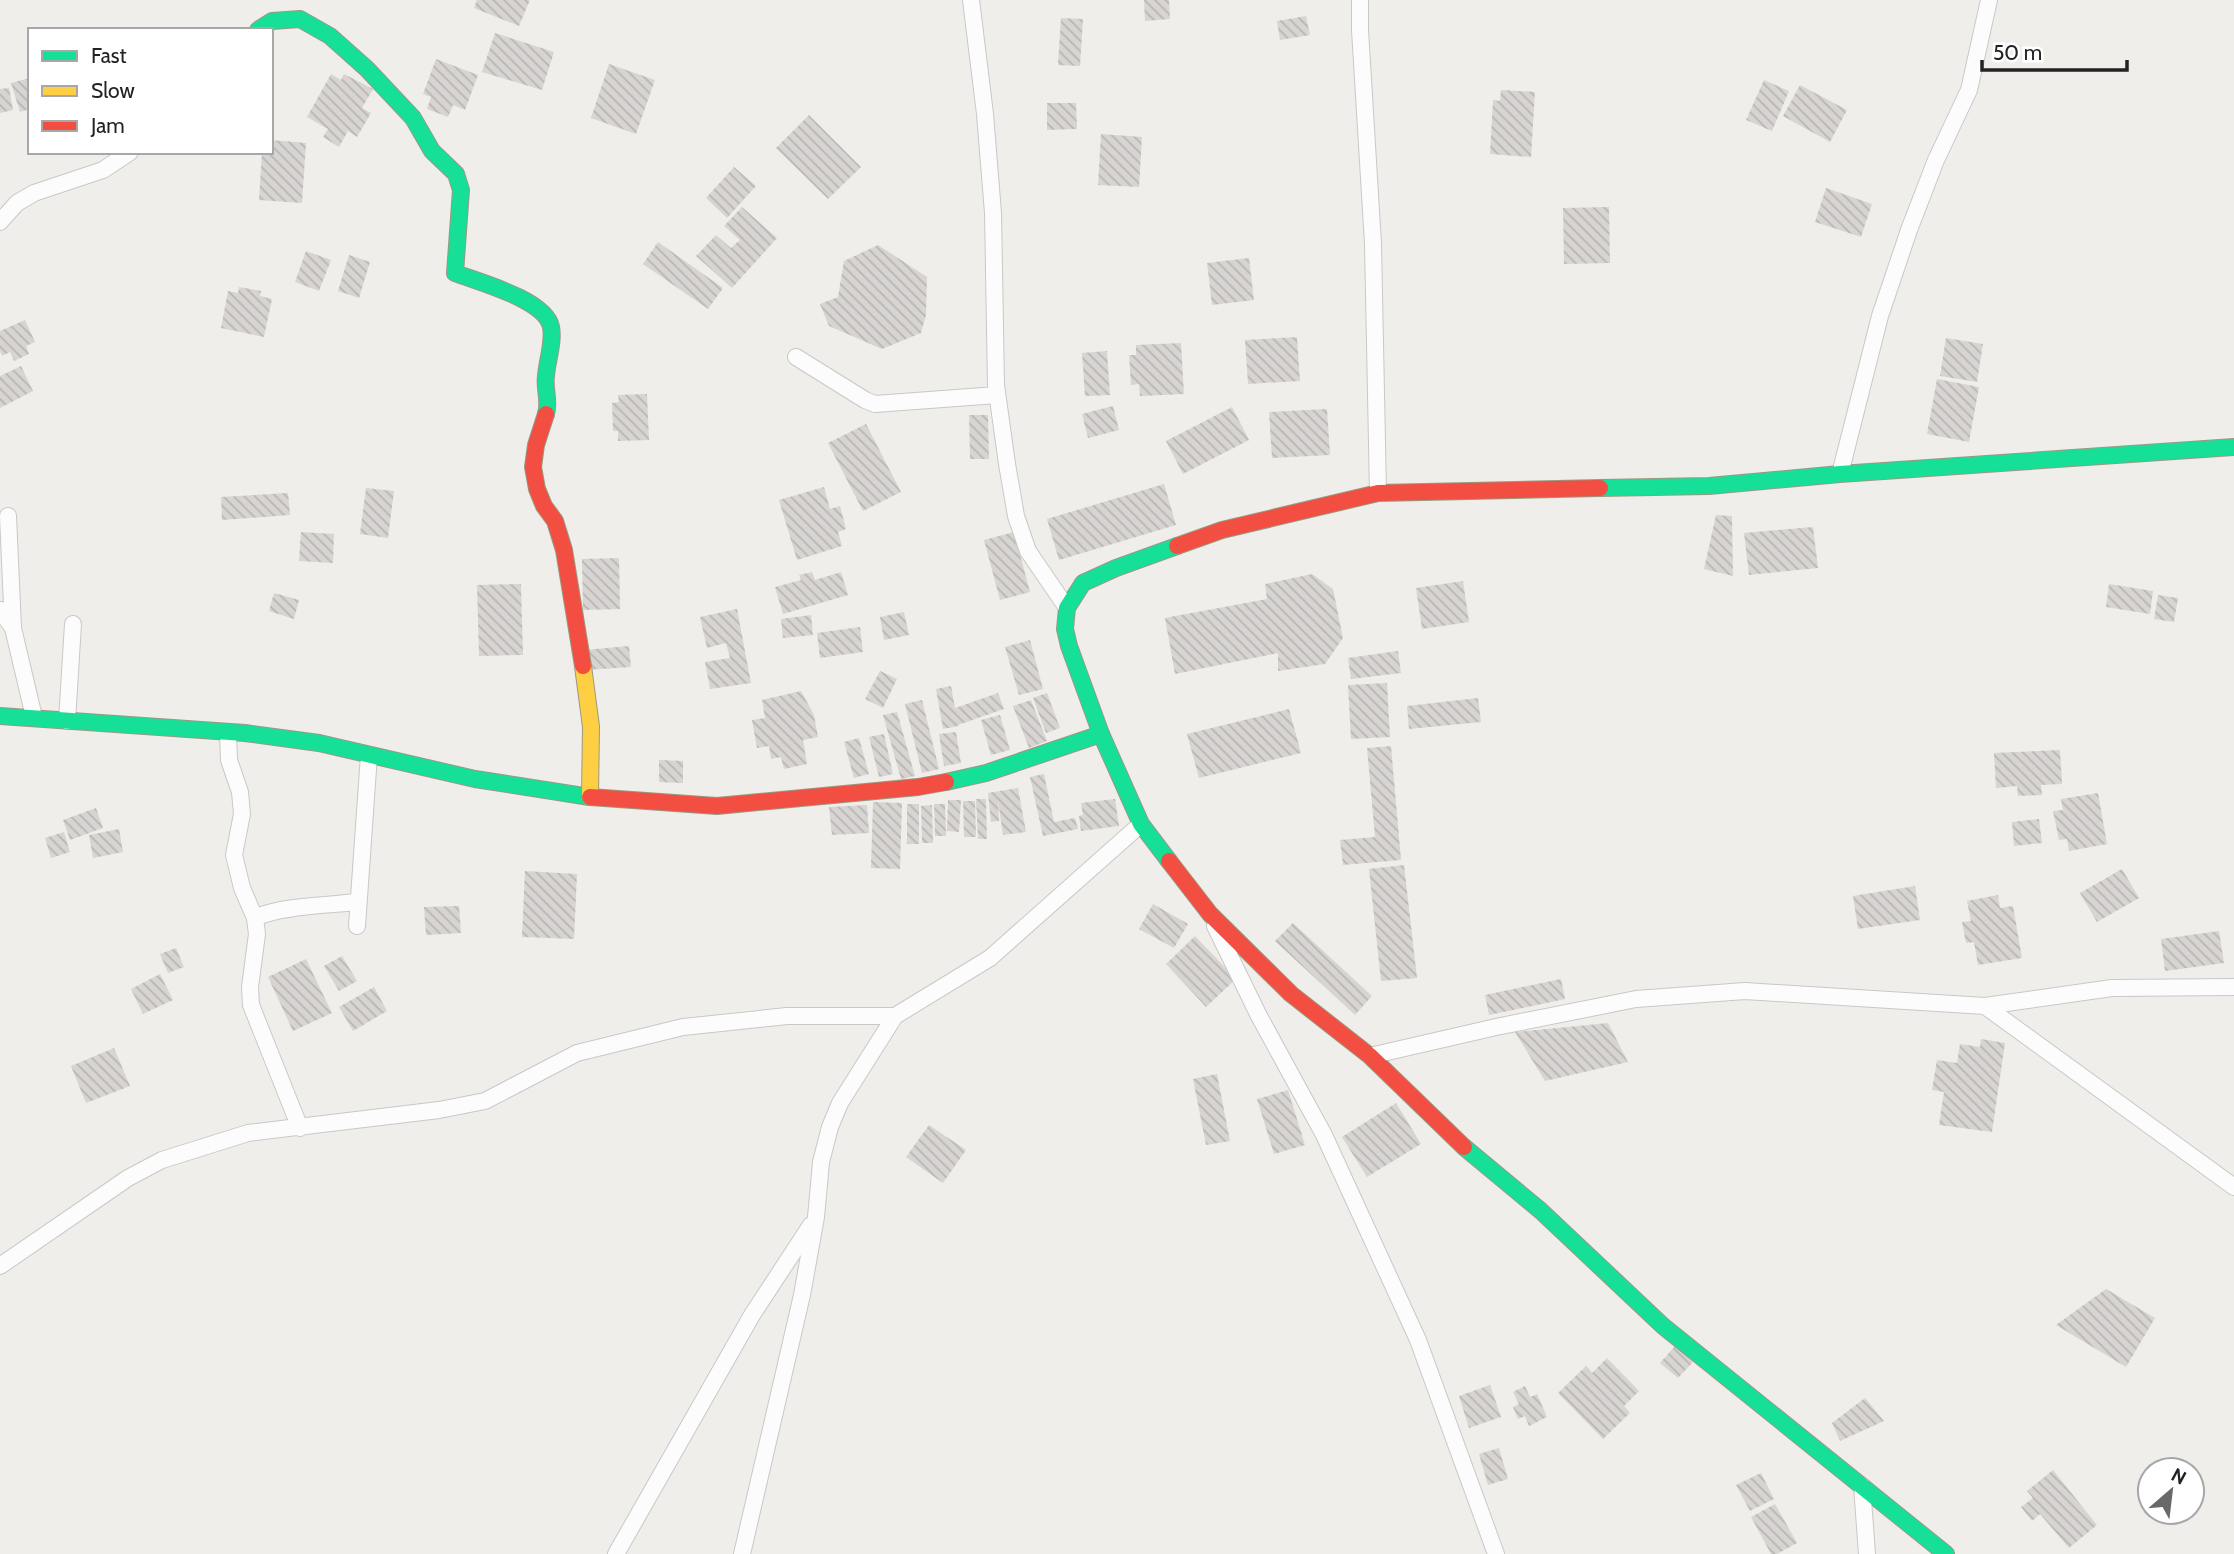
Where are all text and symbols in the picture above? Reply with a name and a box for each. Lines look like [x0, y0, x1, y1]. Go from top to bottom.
legend [28, 28, 273, 154]
scale bar [1982, 28, 2127, 72]
text: 50 m [1993, 40, 2042, 65]
text: Fast [91, 43, 127, 68]
text: Slow [91, 78, 135, 103]
text: Jam [90, 113, 125, 138]
north arrow [2136, 1456, 2206, 1526]
text: N [2167, 1463, 2190, 1490]

